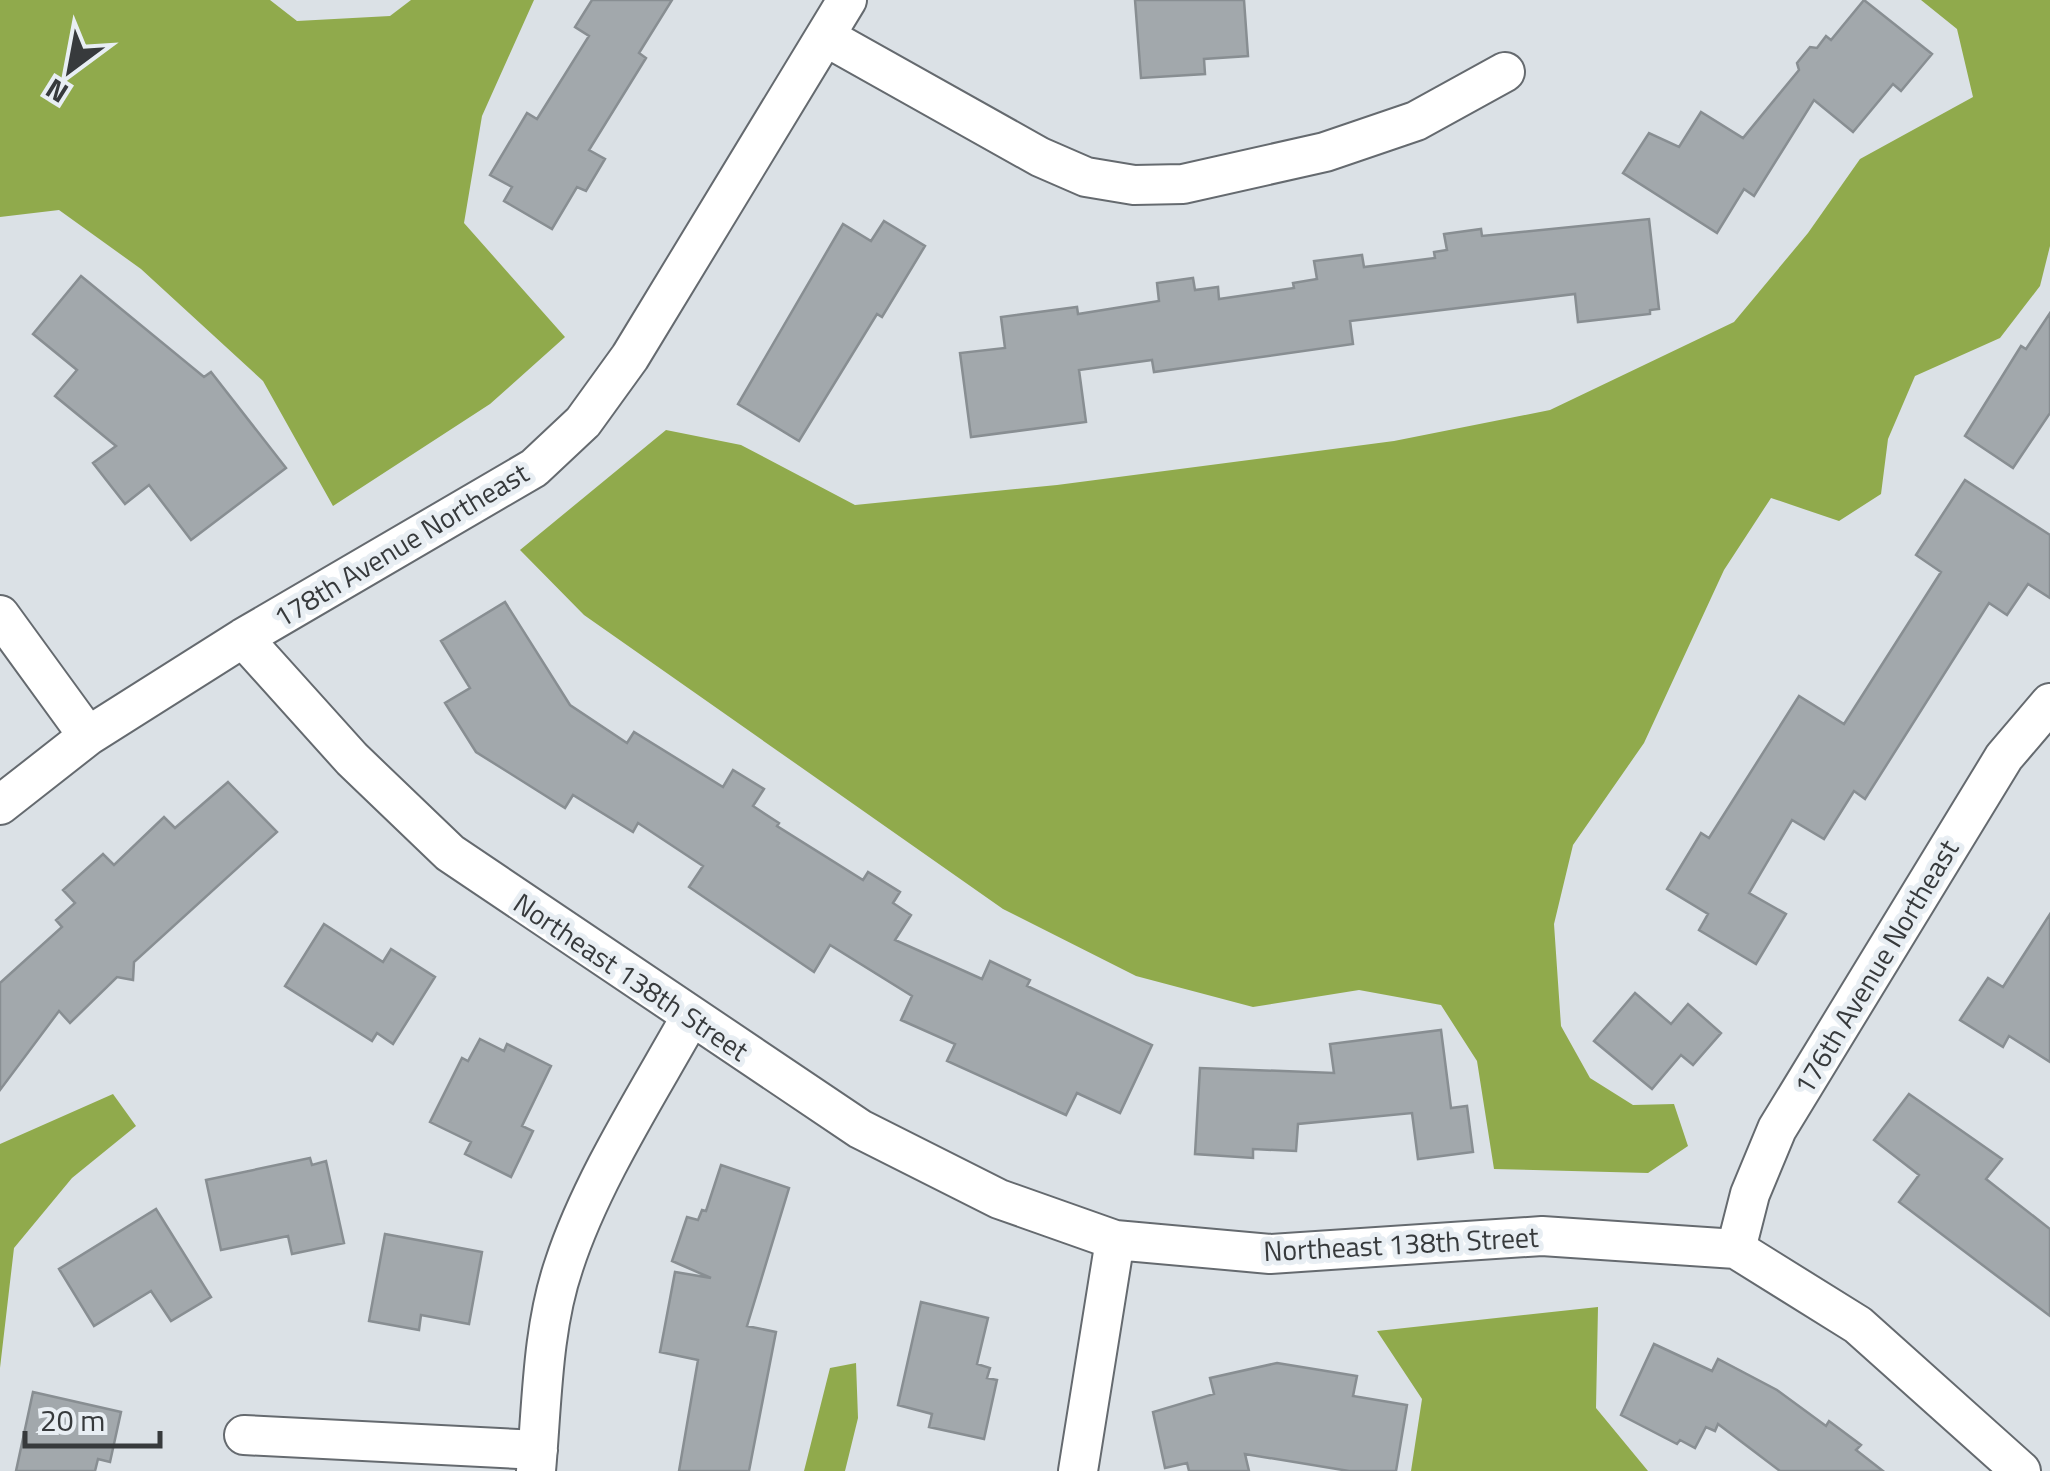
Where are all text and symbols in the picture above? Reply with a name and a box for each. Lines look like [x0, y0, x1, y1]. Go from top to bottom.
north arrow [20, 20, 120, 120]
text: N [37, 68, 76, 115]
street label: 178th Avenue Northeast [265, 451, 537, 638]
street label: 176th Avenue Northeast [1782, 831, 1969, 1103]
street label: Northeast 138th Street [505, 882, 758, 1072]
street label: Northeast 138th Street [1262, 1215, 1540, 1272]
scale bar [25, 1386, 160, 1448]
text: 20 m [40, 1397, 105, 1443]

